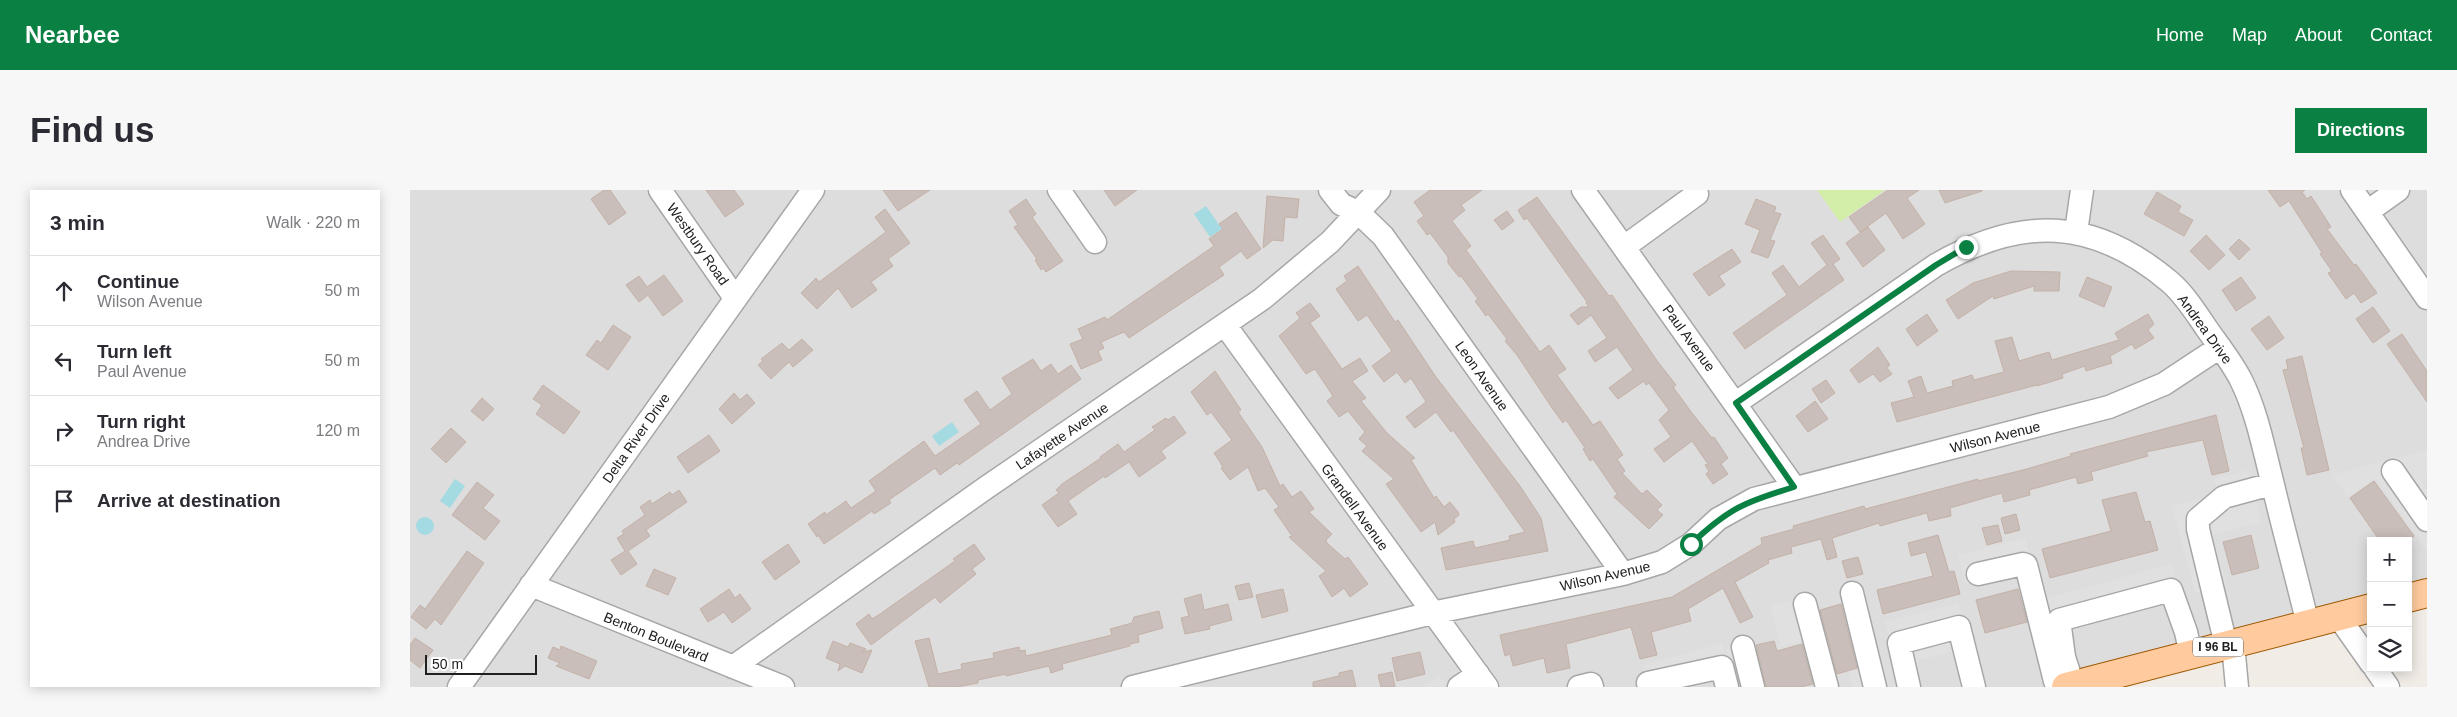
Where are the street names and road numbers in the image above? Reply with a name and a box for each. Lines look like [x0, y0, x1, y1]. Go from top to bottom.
street label: Westbury Road [664, 200, 732, 288]
street label: Andrea Drive [2175, 291, 2236, 367]
street label: Paul Avenue [1659, 302, 1719, 375]
street label: Leon Avenue [1452, 338, 1512, 414]
street label: Delta River Drive [599, 390, 673, 486]
street label: Lafayette Avenue [1013, 399, 1111, 473]
street label: Wilson Avenue [1948, 418, 2042, 456]
street label: Grandell Avenue [1318, 461, 1392, 554]
street label: Wilson Avenue [1558, 558, 1652, 594]
street label: Benton Boulevard [601, 609, 711, 665]
road number: I 96 BL [2193, 638, 2243, 657]

